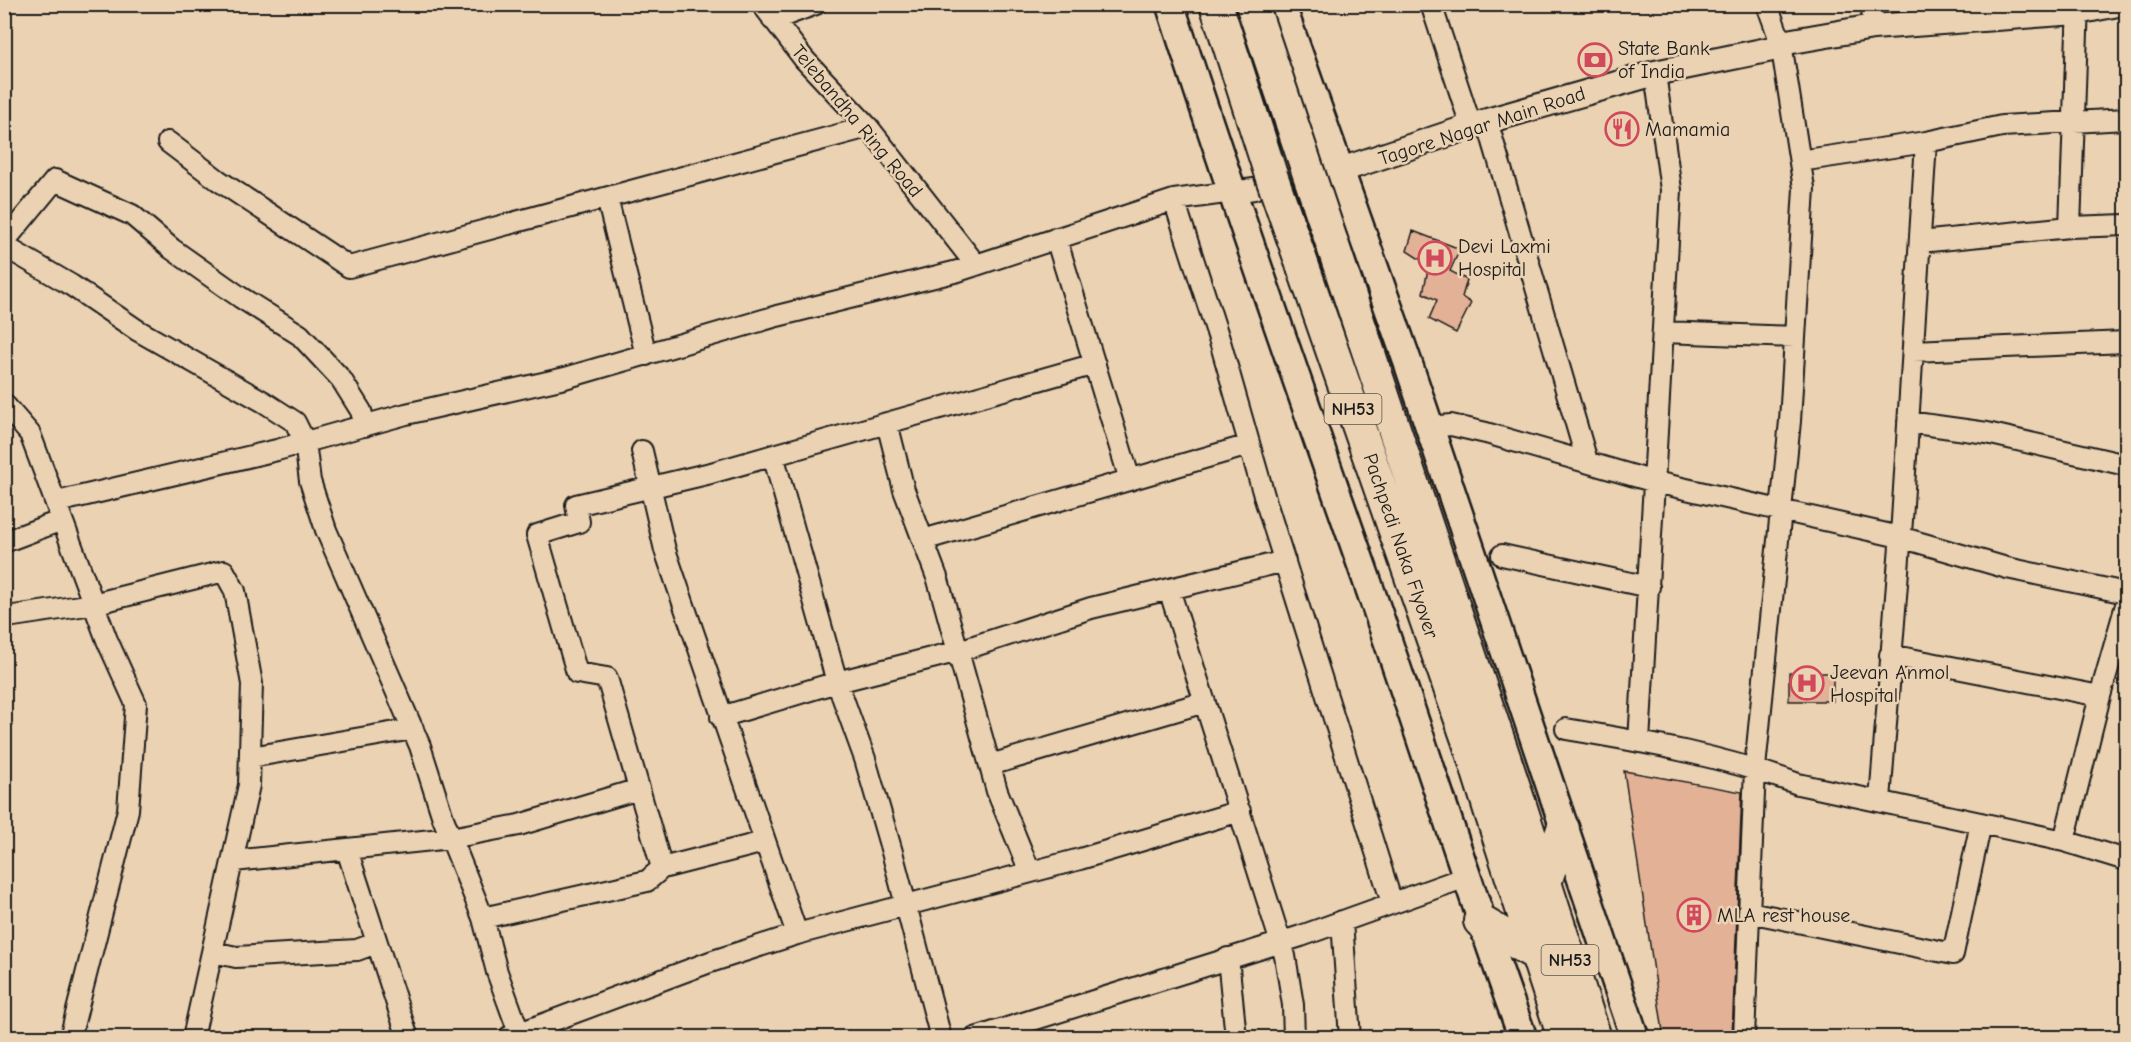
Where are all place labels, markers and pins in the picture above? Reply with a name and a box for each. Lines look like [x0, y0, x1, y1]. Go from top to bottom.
place label: State Bank of India [1618, 37, 1710, 83]
bank icon: State Bank of India [1577, 42, 1613, 78]
restaurant icon: Mamamia [1604, 111, 1640, 147]
place label: Mamamia [1645, 118, 1730, 141]
place label: Devi Laxmi Hospital [1458, 235, 1551, 281]
hospital icon: Devi Laxmi Hospital [1417, 240, 1453, 276]
place label: Jeevan Anmol Hospital [1830, 661, 1949, 707]
hospital icon: Jeevan Anmol Hospital [1789, 665, 1825, 701]
building icon: MLA rest house [1676, 897, 1712, 933]
place label: MLA rest house [1717, 904, 1850, 927]

